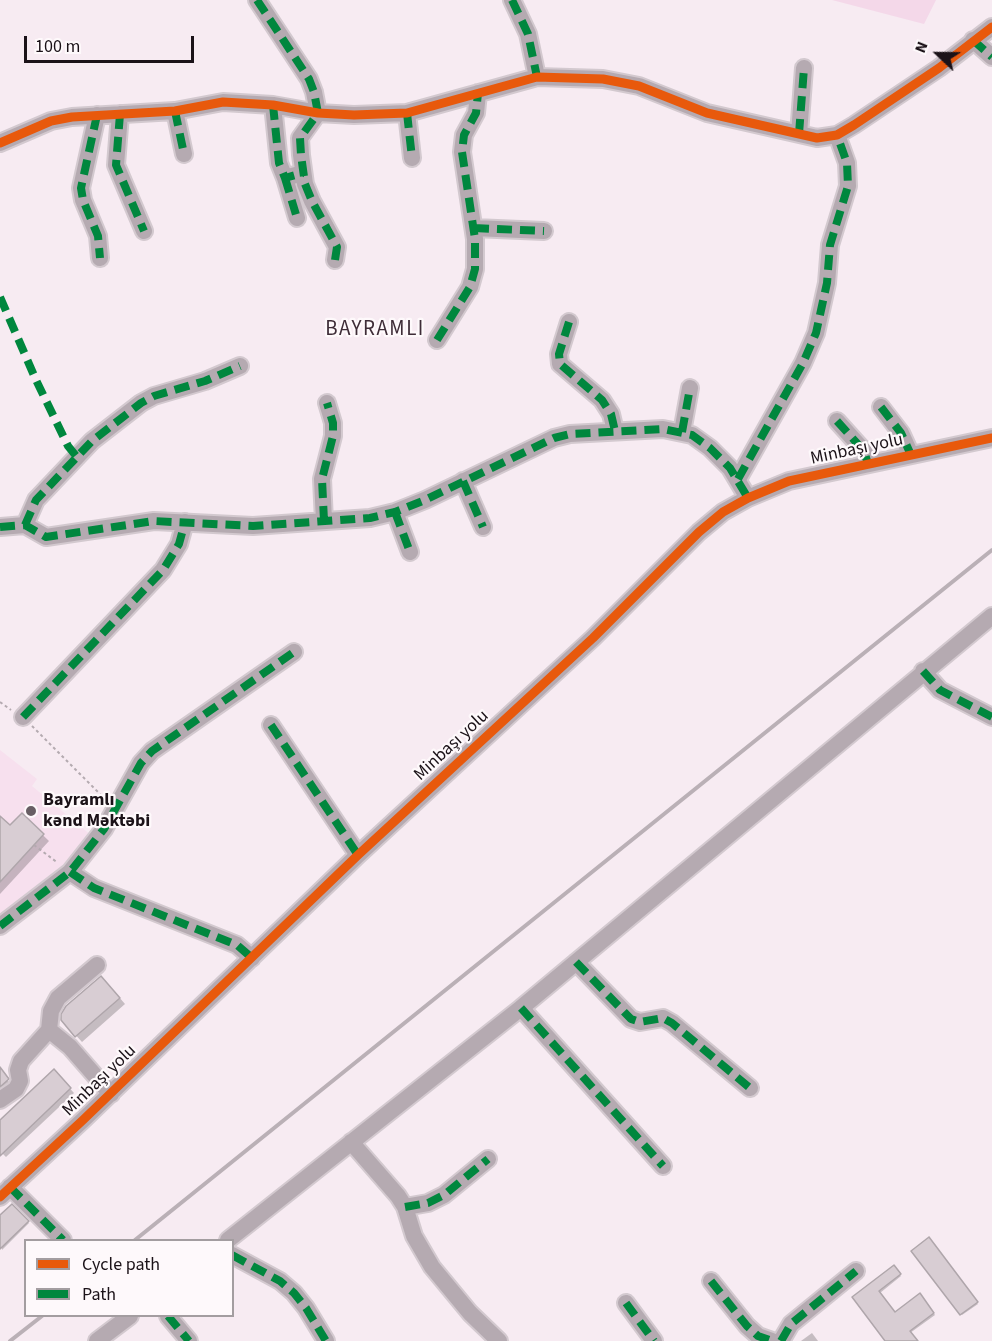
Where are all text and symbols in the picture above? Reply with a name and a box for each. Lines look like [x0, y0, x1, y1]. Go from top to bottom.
scale bar [27, 24, 196, 62]
north arrow [908, 24, 968, 84]
text: 100 m [35, 34, 80, 59]
text: N [909, 38, 933, 56]
district label: BAYRAMLI [325, 317, 425, 343]
street label: Minbaşı yolu [809, 430, 905, 470]
street label: Minbaşı yolu [410, 706, 494, 786]
place label: Bayramlı kənd Məktəbi [43, 790, 150, 832]
marker: Bayramlı kənd Məktəbi [24, 804, 38, 818]
street label: Minbaşı yolu [59, 1041, 141, 1121]
legend [24, 1239, 234, 1317]
text: Cycle path [82, 1252, 160, 1277]
text: Path [82, 1282, 116, 1307]

